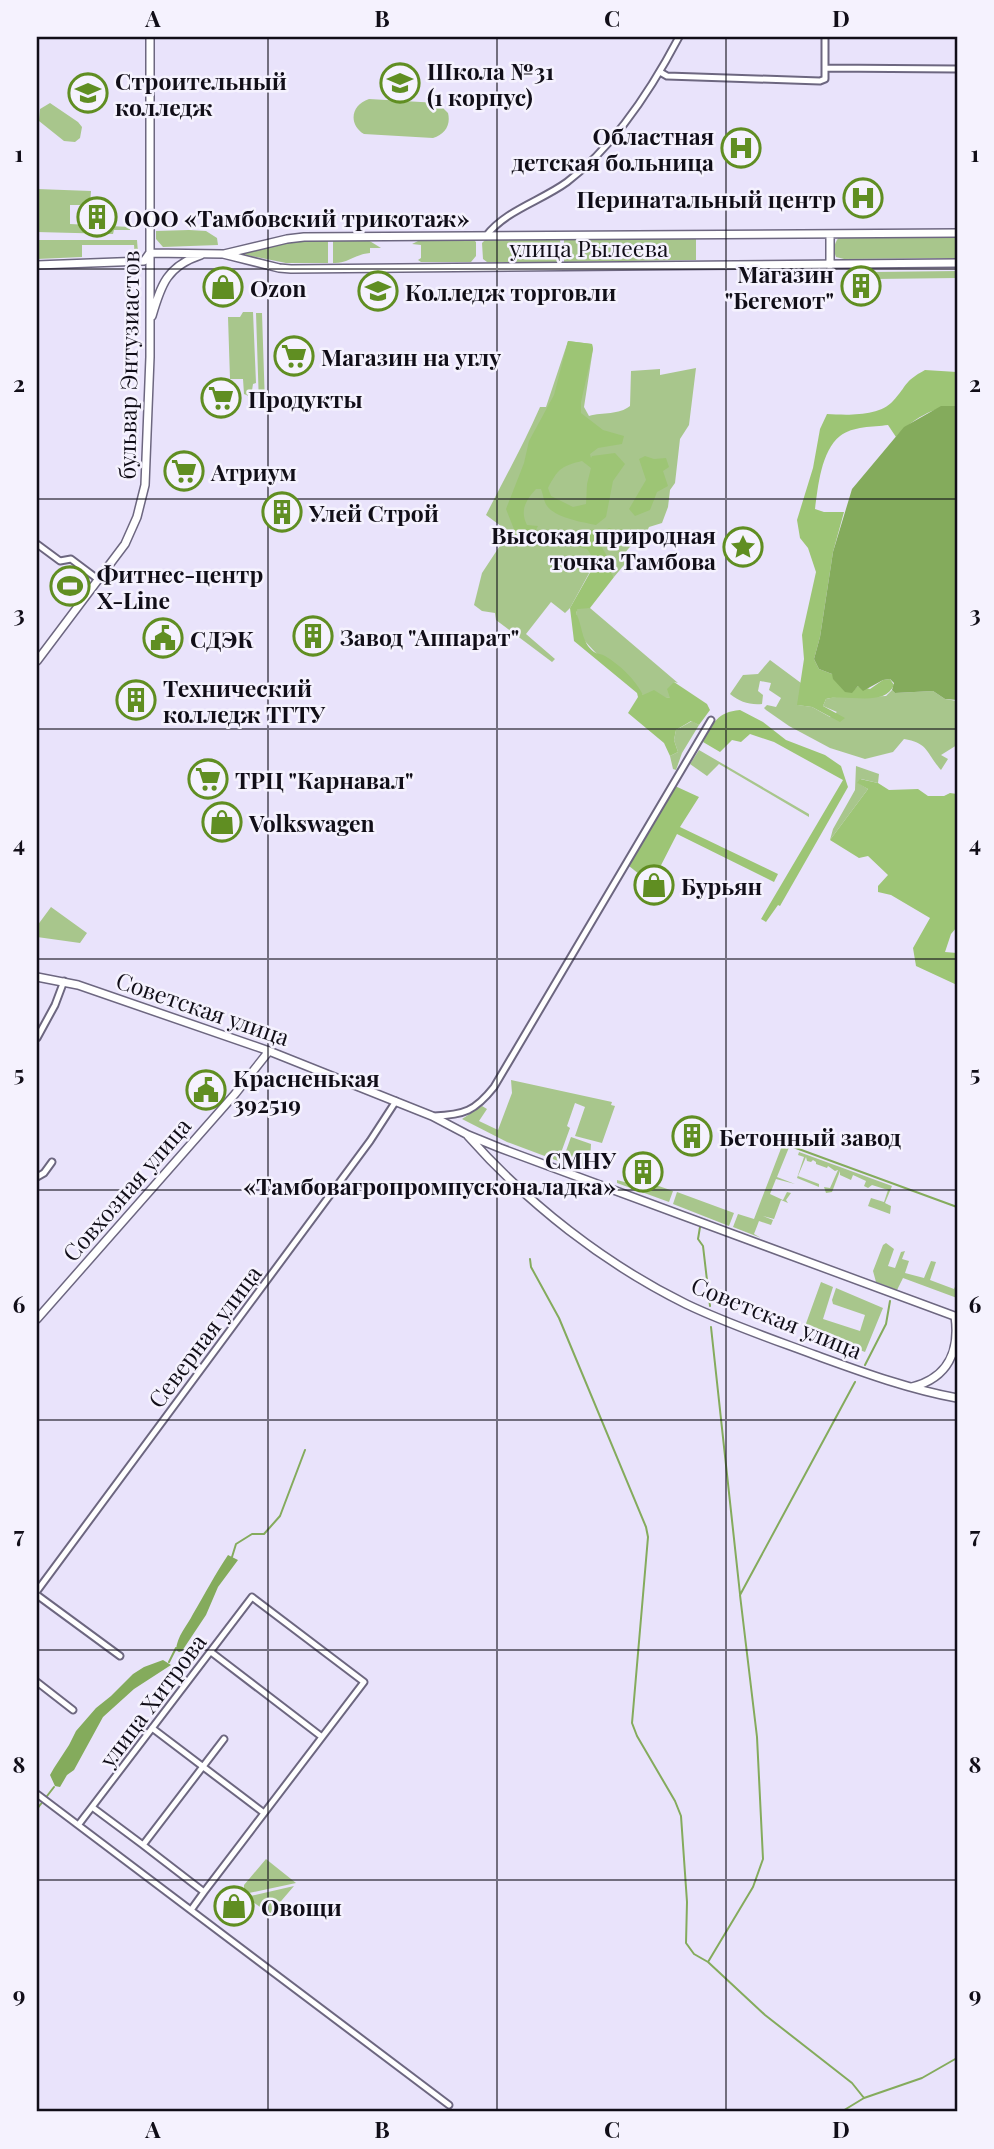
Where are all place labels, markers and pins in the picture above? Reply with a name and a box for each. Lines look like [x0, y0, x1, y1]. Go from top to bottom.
place label: Школа №31 (1 корпус) [427, 55, 554, 112]
school or university icon: Школа №31 (1 корпус) [379, 62, 421, 104]
place label: Строительный колледж [115, 65, 287, 122]
school or university icon: Строительный колледж [67, 72, 109, 114]
place label: Областная детская больница [512, 120, 714, 177]
hospital icon: Областная детская больница [720, 127, 762, 169]
hospital icon: Перинатальный центр [842, 177, 884, 219]
place label: Перинатальный центр [577, 183, 836, 214]
building icon: ООО «Тамбовский трикотаж» [76, 196, 118, 238]
place label: ООО «Тамбовский трикотаж» [124, 202, 469, 233]
place label: Магазин "Бегемот" [725, 258, 834, 315]
building icon: Магазин "Бегемот" [840, 265, 882, 307]
shop icon: Ozon [202, 266, 244, 308]
school or university icon: Колледж торговли [357, 270, 399, 312]
place label: Ozon [250, 272, 306, 303]
place label: Колледж торговли [405, 276, 616, 307]
supermarket icon: Магазин на углу [273, 335, 315, 377]
place label: Магазин на углу [321, 341, 501, 372]
supermarket icon: Продукты [200, 377, 242, 419]
place label: Продукты [248, 383, 363, 414]
supermarket icon: Атриум [163, 450, 205, 492]
place label: Атриум [210, 456, 297, 487]
building icon: Улей Строй [261, 491, 303, 533]
place label: Улей Строй [308, 497, 439, 528]
place label: Высокая природная точка Тамбова [491, 519, 716, 576]
place icon: Высокая природная точка Тамбова [722, 526, 764, 568]
place label: Фитнес-центр X-Line [97, 558, 263, 615]
sports icon: Фитнес-центр X-Line [49, 565, 91, 607]
building icon: Завод "Аппарат" [292, 615, 334, 657]
public building icon: СДЭК [142, 617, 184, 659]
place label: Завод "Аппарат" [340, 621, 519, 652]
place label: СДЭК [190, 623, 254, 654]
place label: Технический колледж ТГТУ [163, 672, 326, 729]
building icon: Технический колледж ТГТУ [115, 679, 157, 721]
supermarket icon: ТРЦ "Карнавал" [187, 758, 229, 800]
place label: ТРЦ "Карнавал" [235, 764, 413, 795]
shop icon: Volkswagen [201, 801, 243, 843]
place label: Volkswagen [248, 807, 375, 838]
shop icon: Бурьян [633, 864, 675, 906]
place label: Бурьян [681, 870, 763, 901]
place label: Красненькая 392519 [233, 1062, 380, 1119]
public building icon: Красненькая 392519 [185, 1069, 227, 1111]
building icon: Бетонный завод [671, 1115, 713, 1157]
place label: Бетонный завод [719, 1121, 902, 1152]
place label: СМНУ «Тамбовагропромпусконаладка» [243, 1144, 617, 1201]
building icon: СМНУ «Тамбовагропромпусконаладка» [622, 1151, 664, 1193]
shop icon: Овощи [213, 1885, 255, 1927]
place label: Овощи [261, 1891, 342, 1922]

